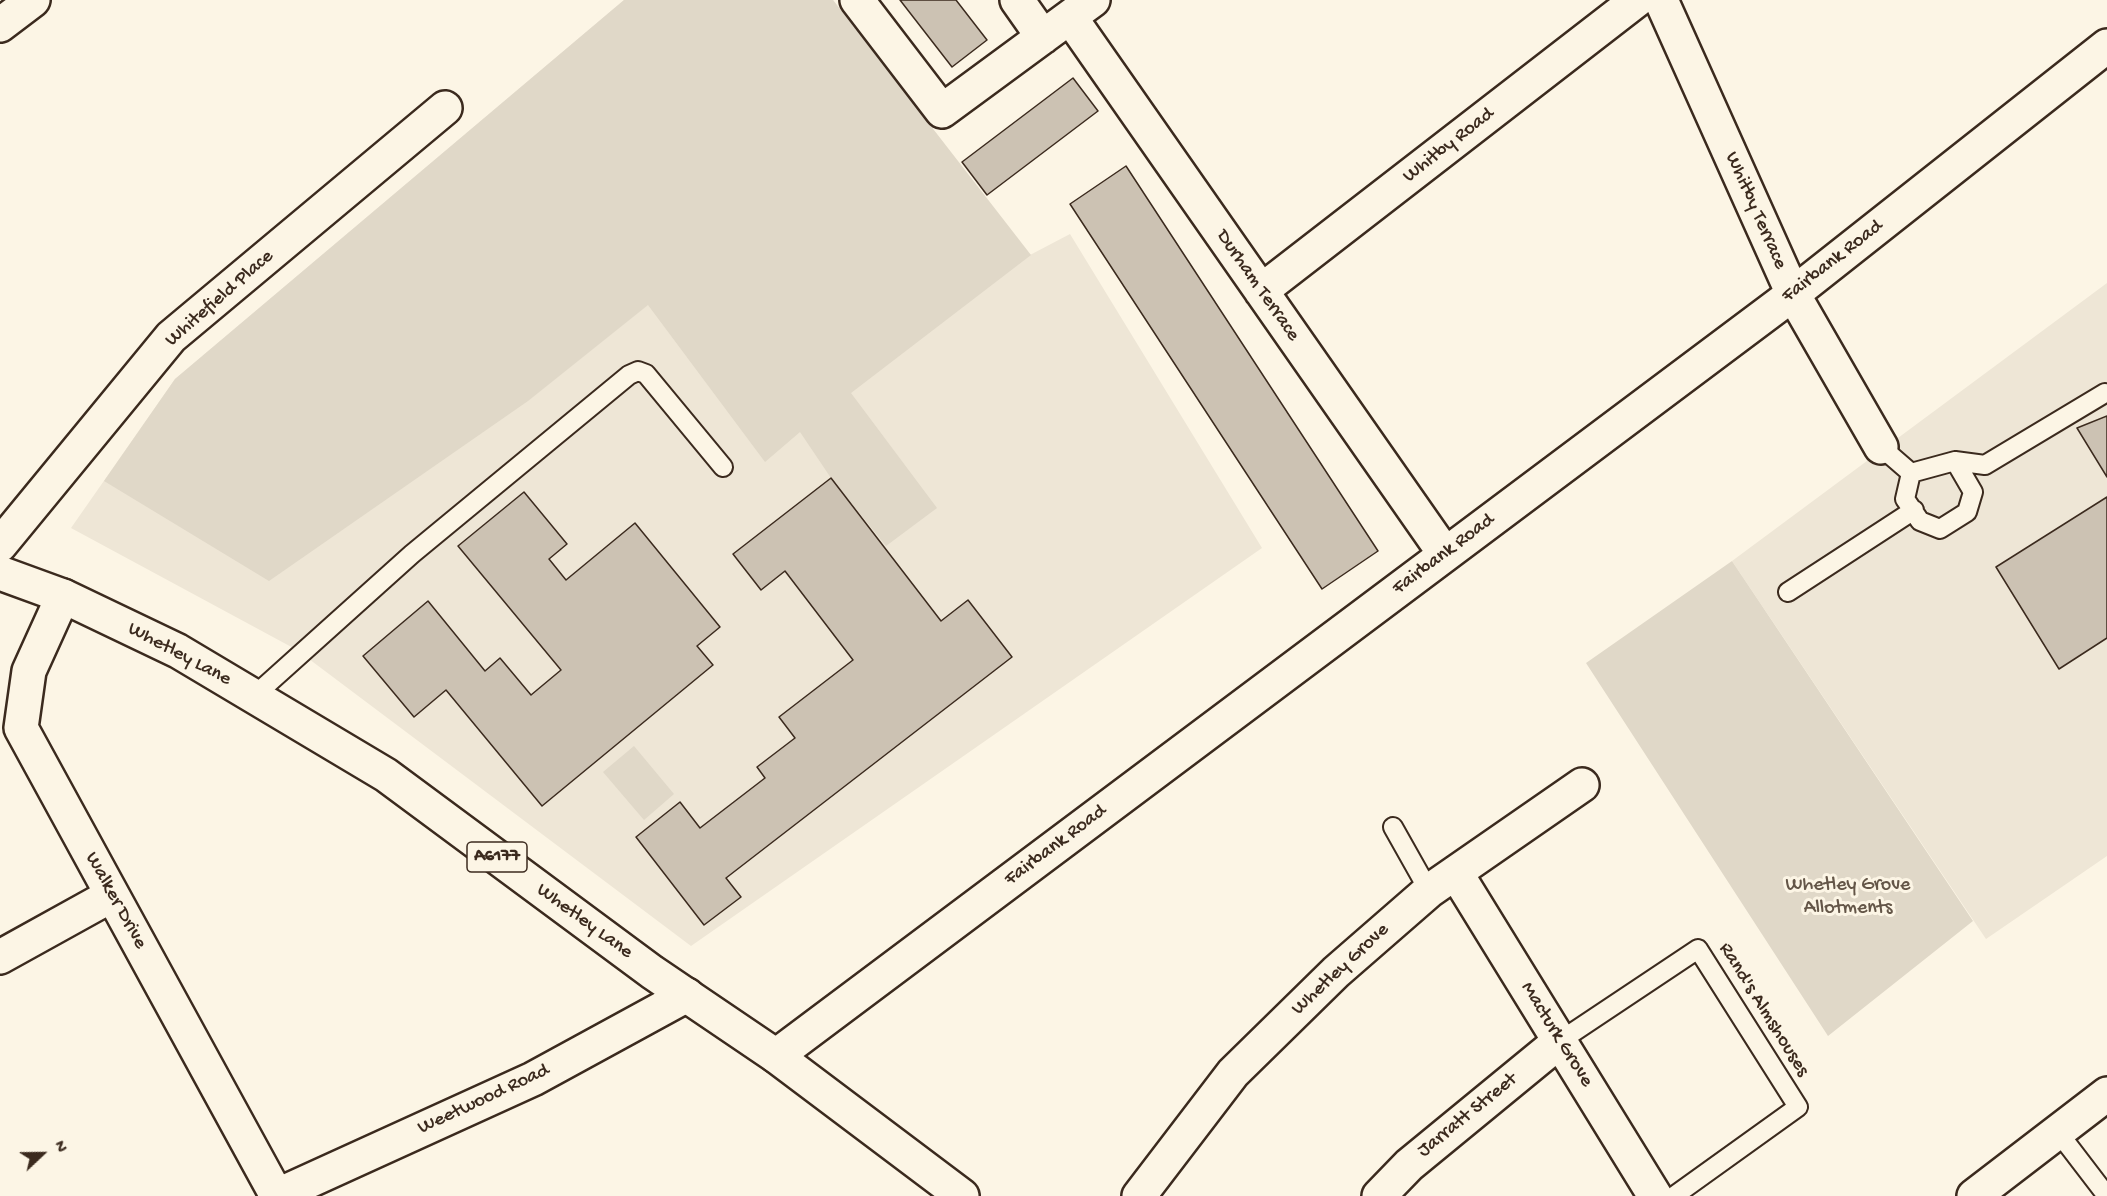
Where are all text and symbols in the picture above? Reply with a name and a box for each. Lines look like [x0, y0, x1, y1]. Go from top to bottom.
street label: Whitby Road [1399, 103, 1499, 189]
street label: Whitby Terrace [1718, 149, 1792, 273]
street label: Fairbank Road [1778, 215, 1888, 309]
street label: Durham Terrace [1210, 226, 1304, 346]
street label: Whitefield Place [161, 245, 279, 353]
street label: Fairbank Road [1388, 509, 1500, 601]
street label: Whetley Lane [123, 618, 235, 692]
street label: Fairbank Road [1000, 800, 1112, 892]
road number: A6177 [467, 842, 527, 872]
street label: Walker Drive [79, 848, 151, 954]
park label: Whetley Grove Allotments [1786, 874, 1910, 921]
street label: Whetley Lane [531, 879, 637, 965]
street label: Whetley Grove [1287, 919, 1395, 1021]
street label: Rand's Almshouses [1712, 939, 1814, 1081]
street label: Macturk Grove [1514, 978, 1598, 1092]
street label: Weetwood Road [414, 1059, 554, 1141]
street label: Jarratt Street [1413, 1068, 1523, 1164]
north arrow [12, 1124, 72, 1184]
text: N [48, 1139, 70, 1155]

